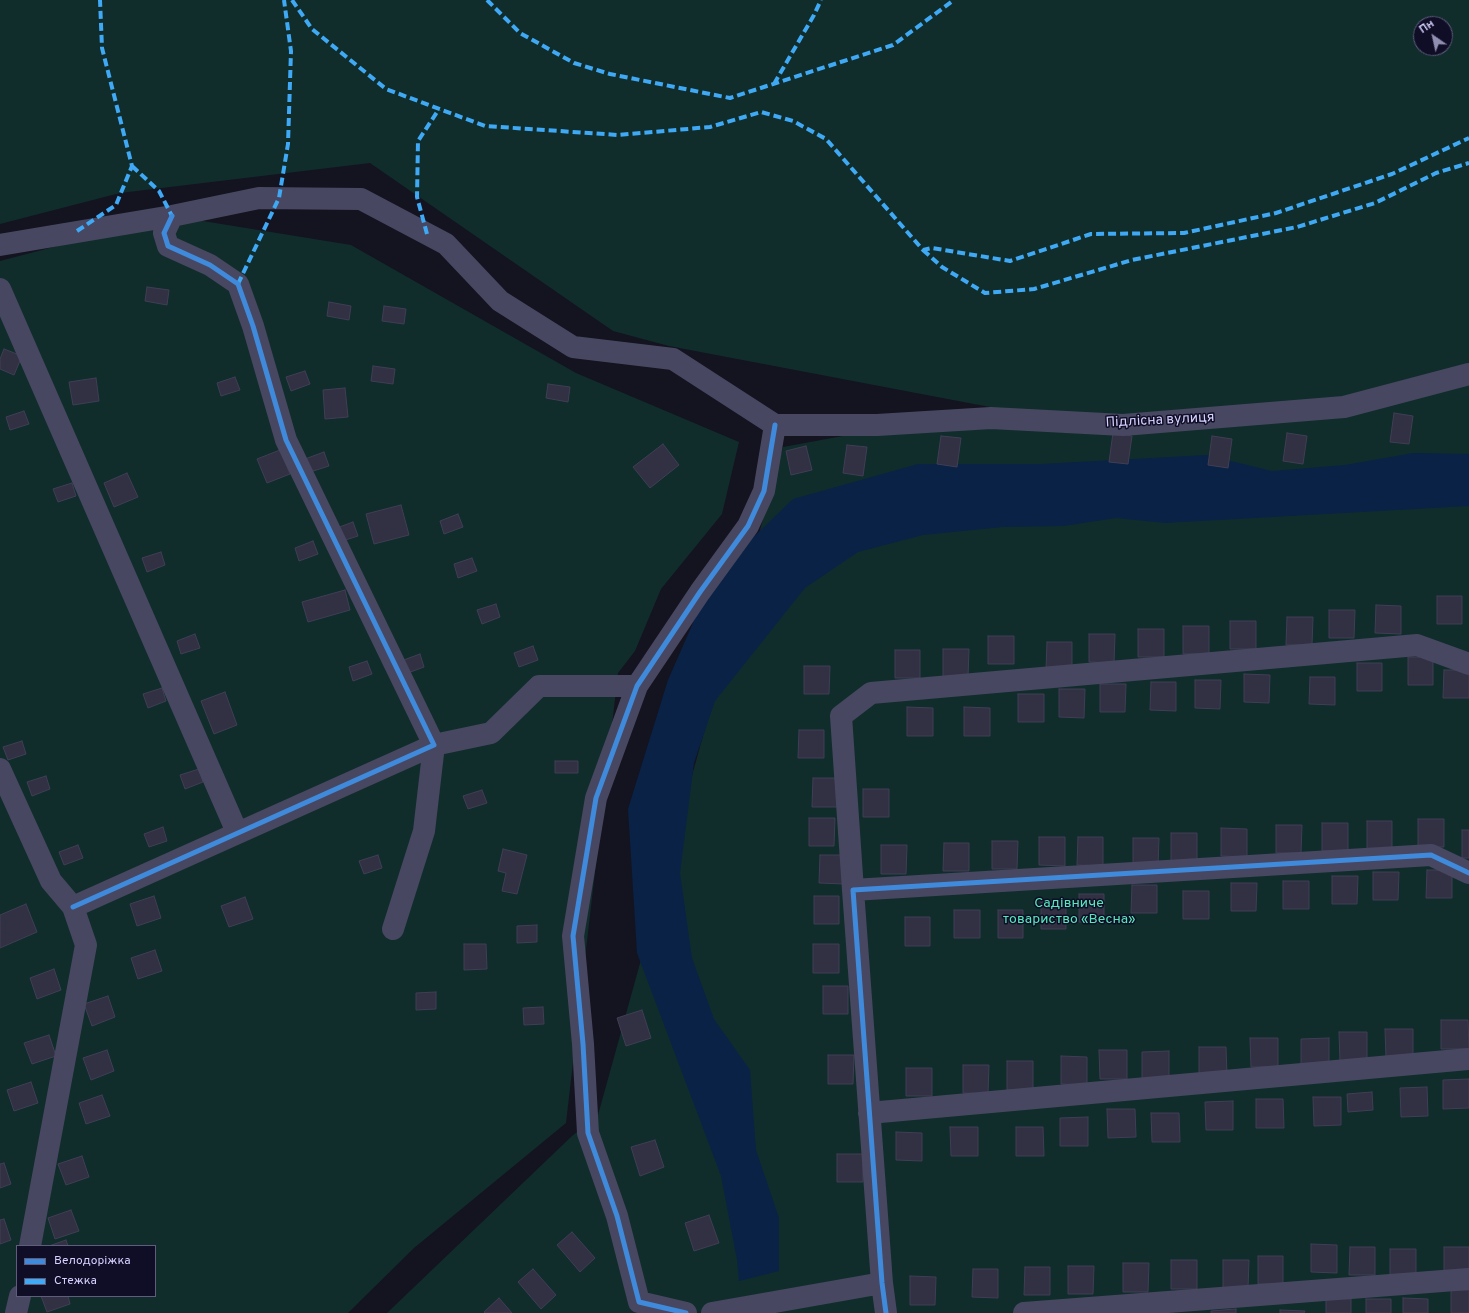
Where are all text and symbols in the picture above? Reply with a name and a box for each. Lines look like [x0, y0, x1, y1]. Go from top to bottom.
north arrow [1413, 16, 1453, 56]
text: Пн [1417, 17, 1437, 37]
street label: Підлісна вулиця [1105, 410, 1215, 432]
park label: Садівниче товариство «Весна» [1003, 896, 1135, 928]
legend [16, 1245, 156, 1297]
text: Велодоріжка [54, 1253, 131, 1269]
text: Стежка [54, 1273, 97, 1289]

